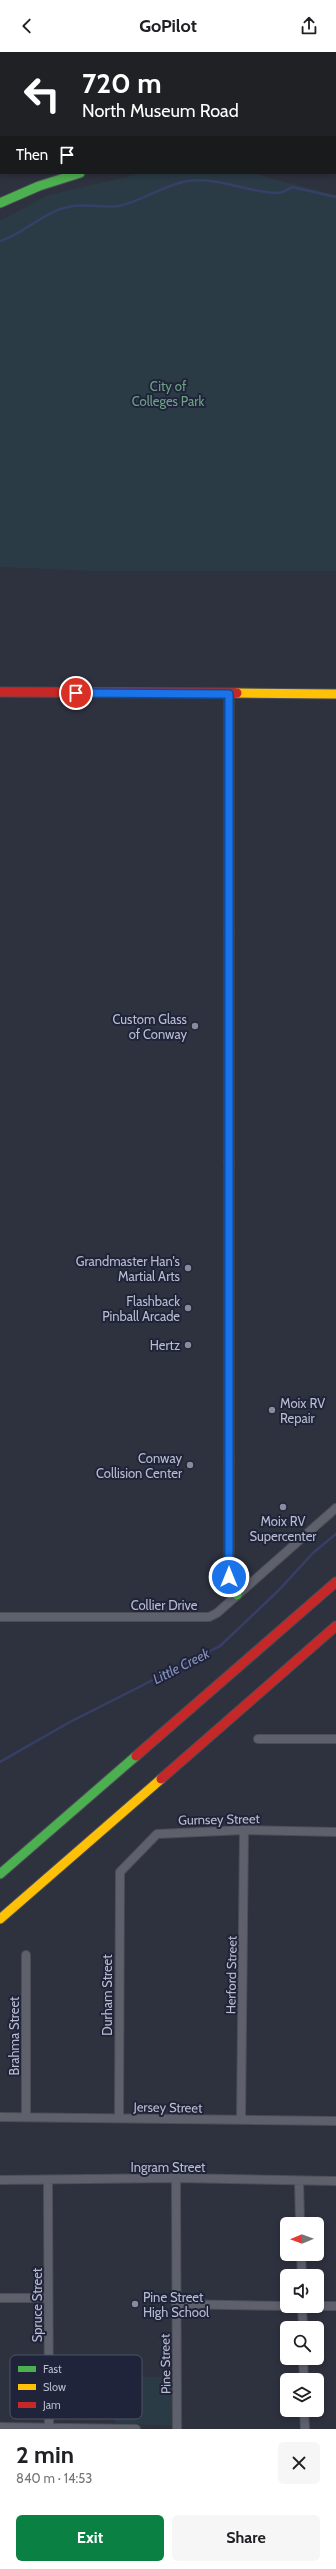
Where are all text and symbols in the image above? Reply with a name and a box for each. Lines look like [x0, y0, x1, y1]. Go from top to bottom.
icon: back [16, 15, 38, 37]
text: GoPilot [139, 15, 197, 37]
icon: share [298, 15, 320, 37]
text: 720 m [82, 66, 162, 100]
icon: left [16, 68, 68, 120]
text: North Museum Road [82, 100, 239, 122]
icon: arrive [56, 144, 78, 166]
text: Then [16, 146, 48, 164]
park label: City of Colleges Park [132, 378, 204, 409]
pin [59, 676, 93, 710]
icon: arrive [65, 682, 87, 704]
place label: Custom Glass of Conway [112, 1011, 188, 1042]
marker: Custom Glass of Conway [190, 1021, 200, 1031]
place label: Grandmaster Han's Martial Arts [76, 1253, 181, 1284]
marker: Grandmaster Han's Martial Arts [183, 1263, 193, 1273]
place label: Flashback Pinball Arcade [102, 1293, 180, 1324]
marker: Flashback Pinball Arcade [183, 1303, 193, 1313]
place label: Hertz [150, 1337, 180, 1353]
marker: Hertz [183, 1340, 193, 1350]
place label: Moix RV Repair [280, 1395, 325, 1426]
marker: Moix RV Repair [267, 1405, 277, 1415]
place label: Conway Collision Center [96, 1450, 183, 1481]
marker: Conway Collision Center [185, 1460, 195, 1470]
marker: Moix RV Supercenter [278, 1502, 288, 1512]
place label: Moix RV Supercenter [250, 1513, 317, 1544]
position arrow [208, 1556, 250, 1598]
street label: Collier Drive [131, 1597, 198, 1613]
water label: Little Creek [150, 1644, 213, 1688]
street label: Gurnsey Street [178, 1810, 261, 1828]
street label: Herford Street [222, 1935, 240, 2014]
street label: Durham Street [99, 1954, 115, 2036]
street label: Brahma Street [6, 1996, 22, 2075]
street label: Jersey Street [132, 2098, 203, 2116]
street label: Ingram Street [131, 2159, 206, 2175]
north arrow [280, 2217, 324, 2261]
map controls [280, 2217, 324, 2417]
street label: Spruce Street [29, 2267, 45, 2342]
button: sound [280, 2269, 324, 2313]
place label: Pine Street High School [143, 2289, 209, 2320]
marker: Pine Street High School [130, 2299, 140, 2309]
button: search [280, 2321, 324, 2365]
street label: Pine Street [156, 2333, 174, 2394]
legend [10, 2355, 142, 2419]
text: Fast [43, 2362, 62, 2376]
button: layers [280, 2373, 324, 2417]
text: Slow [43, 2380, 66, 2394]
text: Jam [42, 2398, 61, 2412]
text: 2 min [16, 2440, 74, 2469]
button: close [278, 2442, 320, 2484]
text: 840 m · 14:53 [16, 2470, 92, 2486]
button: Exit [16, 2515, 164, 2561]
button: Share [172, 2515, 320, 2561]

